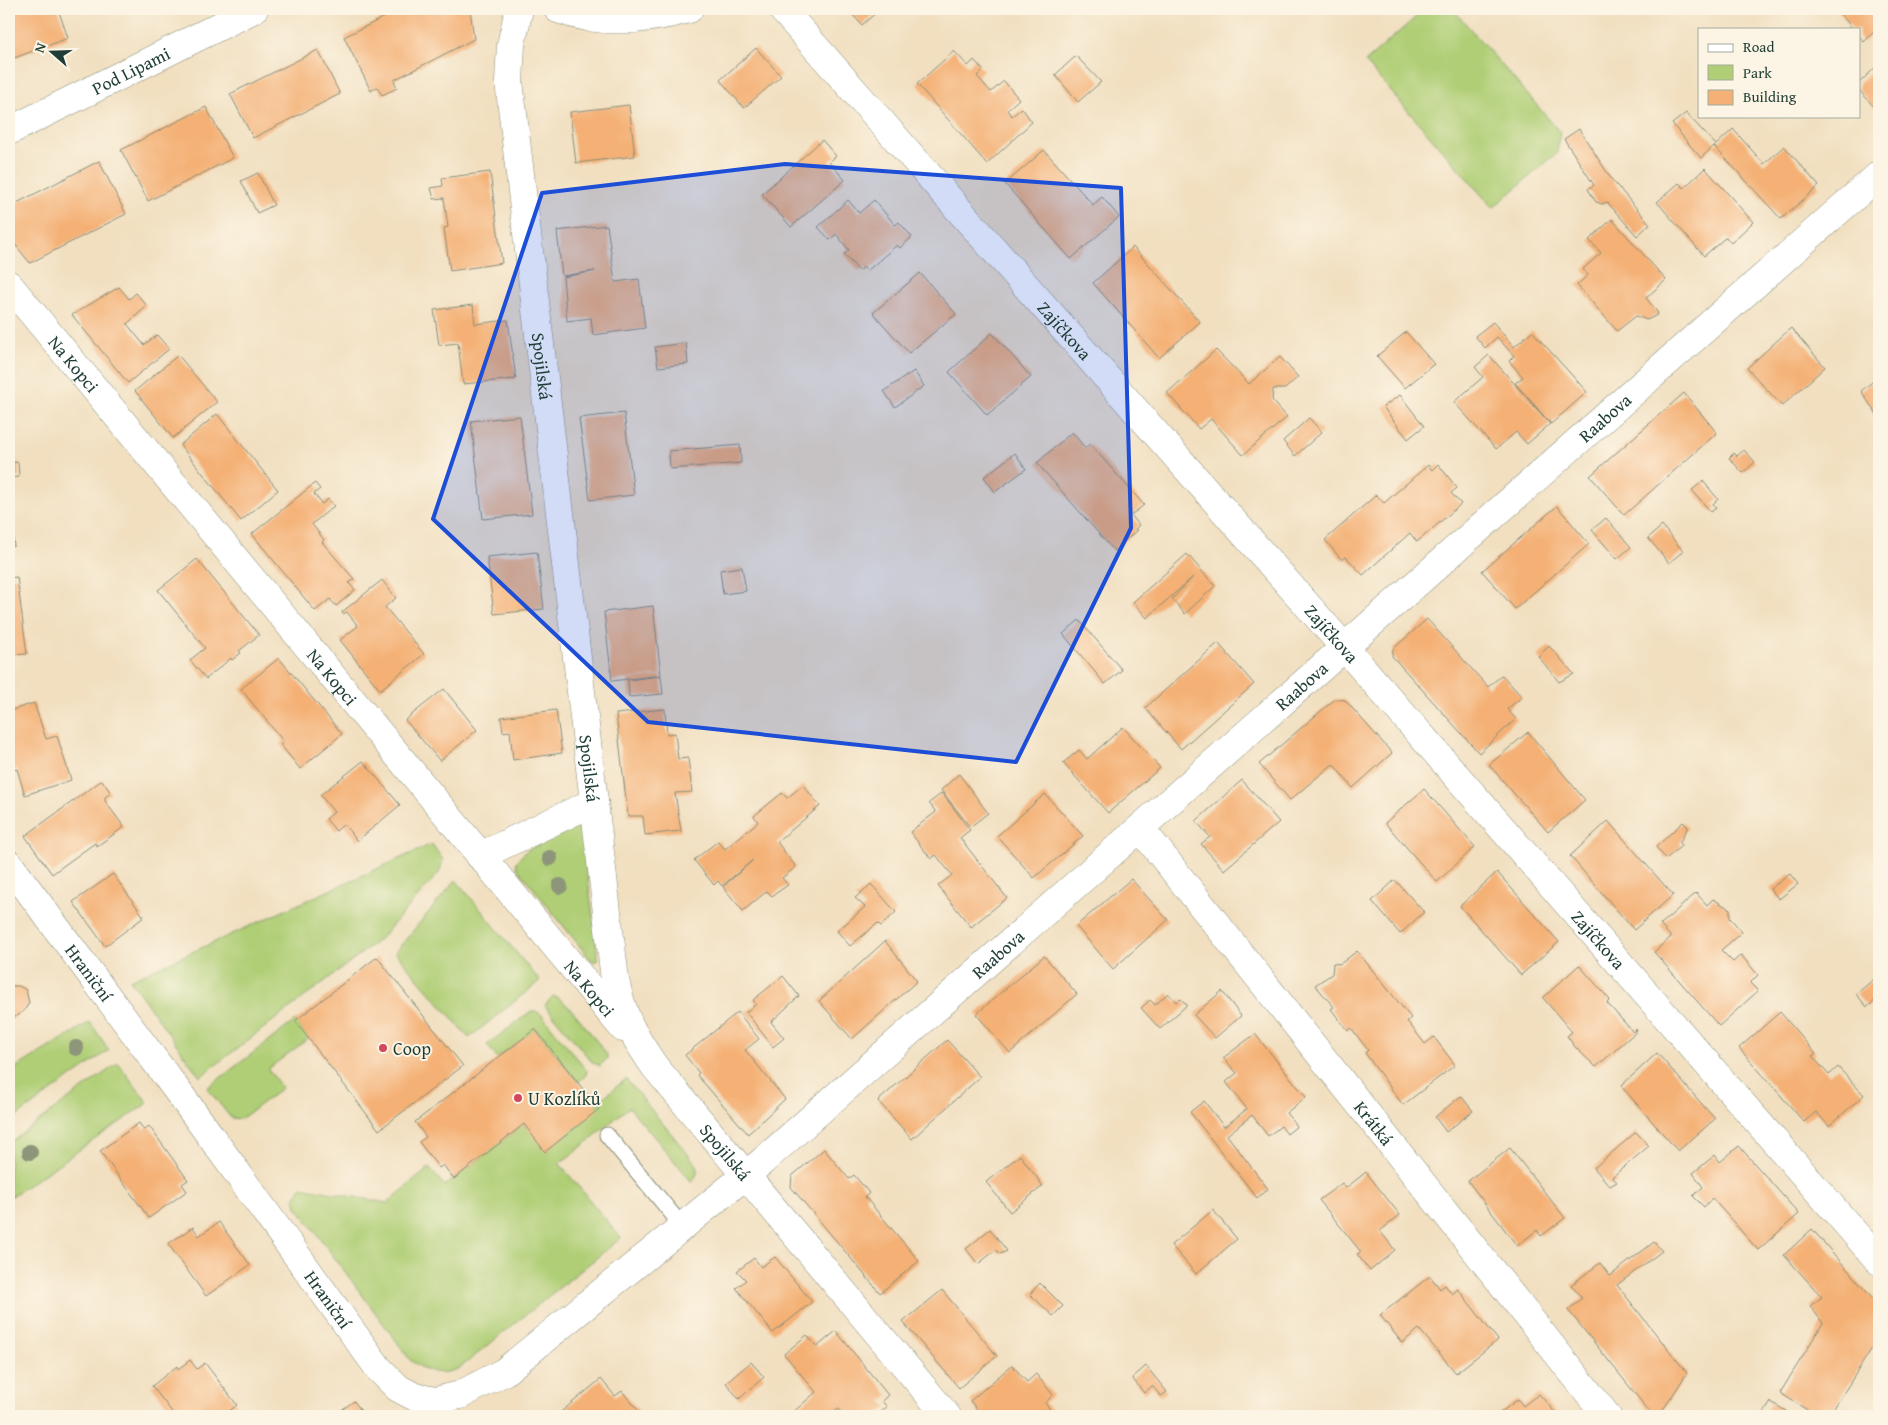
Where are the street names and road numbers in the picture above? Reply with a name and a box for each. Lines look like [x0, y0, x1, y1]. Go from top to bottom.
street label: Pod Lipami [87, 40, 174, 101]
street label: Zajíčkova [1031, 295, 1099, 366]
street label: Na Kopci [42, 329, 106, 398]
street label: Spojilská [525, 331, 560, 402]
street label: Raabova [1572, 386, 1637, 448]
street label: Zajíčkova [1299, 598, 1366, 669]
street label: Na Kopci [301, 642, 364, 711]
street label: Raabova [1269, 654, 1334, 716]
street label: Spojilská [573, 733, 607, 804]
street label: Zajíčkova [1565, 904, 1632, 975]
street label: Raabova [965, 923, 1030, 985]
street label: Hraniční [59, 938, 121, 1008]
street label: Na Kopci [558, 954, 622, 1022]
street label: Krátká [1348, 1094, 1401, 1151]
street label: Spojilská [694, 1117, 758, 1186]
street label: Hraniční [298, 1265, 359, 1335]

